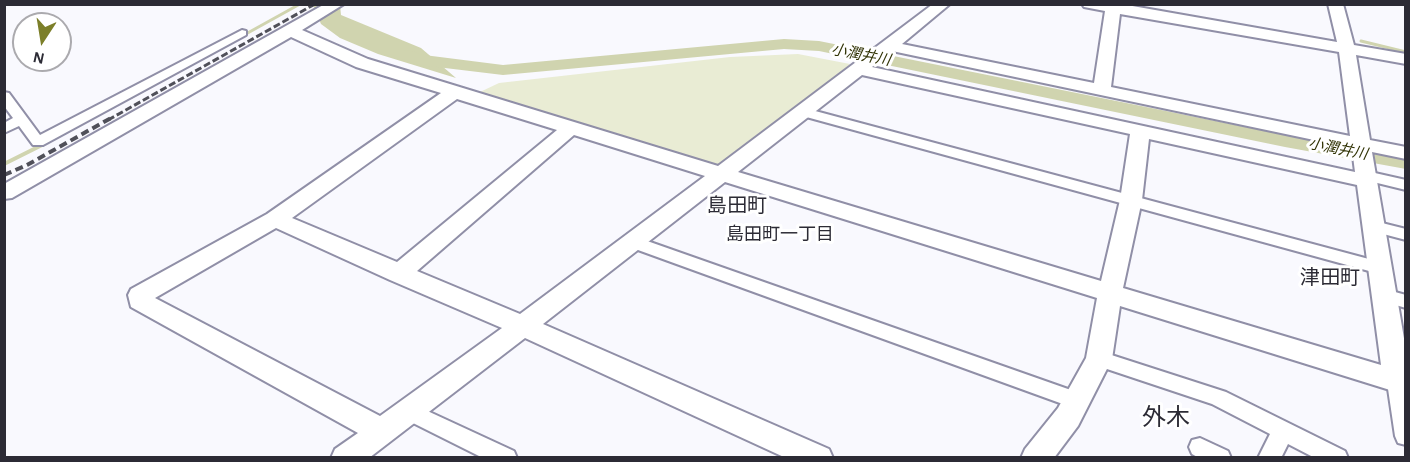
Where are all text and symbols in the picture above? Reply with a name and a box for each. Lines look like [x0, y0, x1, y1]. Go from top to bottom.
north arrow [12, 12, 72, 72]
water label: 小潤井川 [830, 40, 892, 70]
text: N [32, 49, 46, 67]
water label: 小潤井川 [1307, 134, 1369, 164]
district label: 島田町 [707, 194, 767, 218]
district label: 島田町一丁目 [726, 224, 834, 246]
district label: 津田町 [1300, 266, 1360, 290]
district label: 外木 [1142, 404, 1190, 432]

